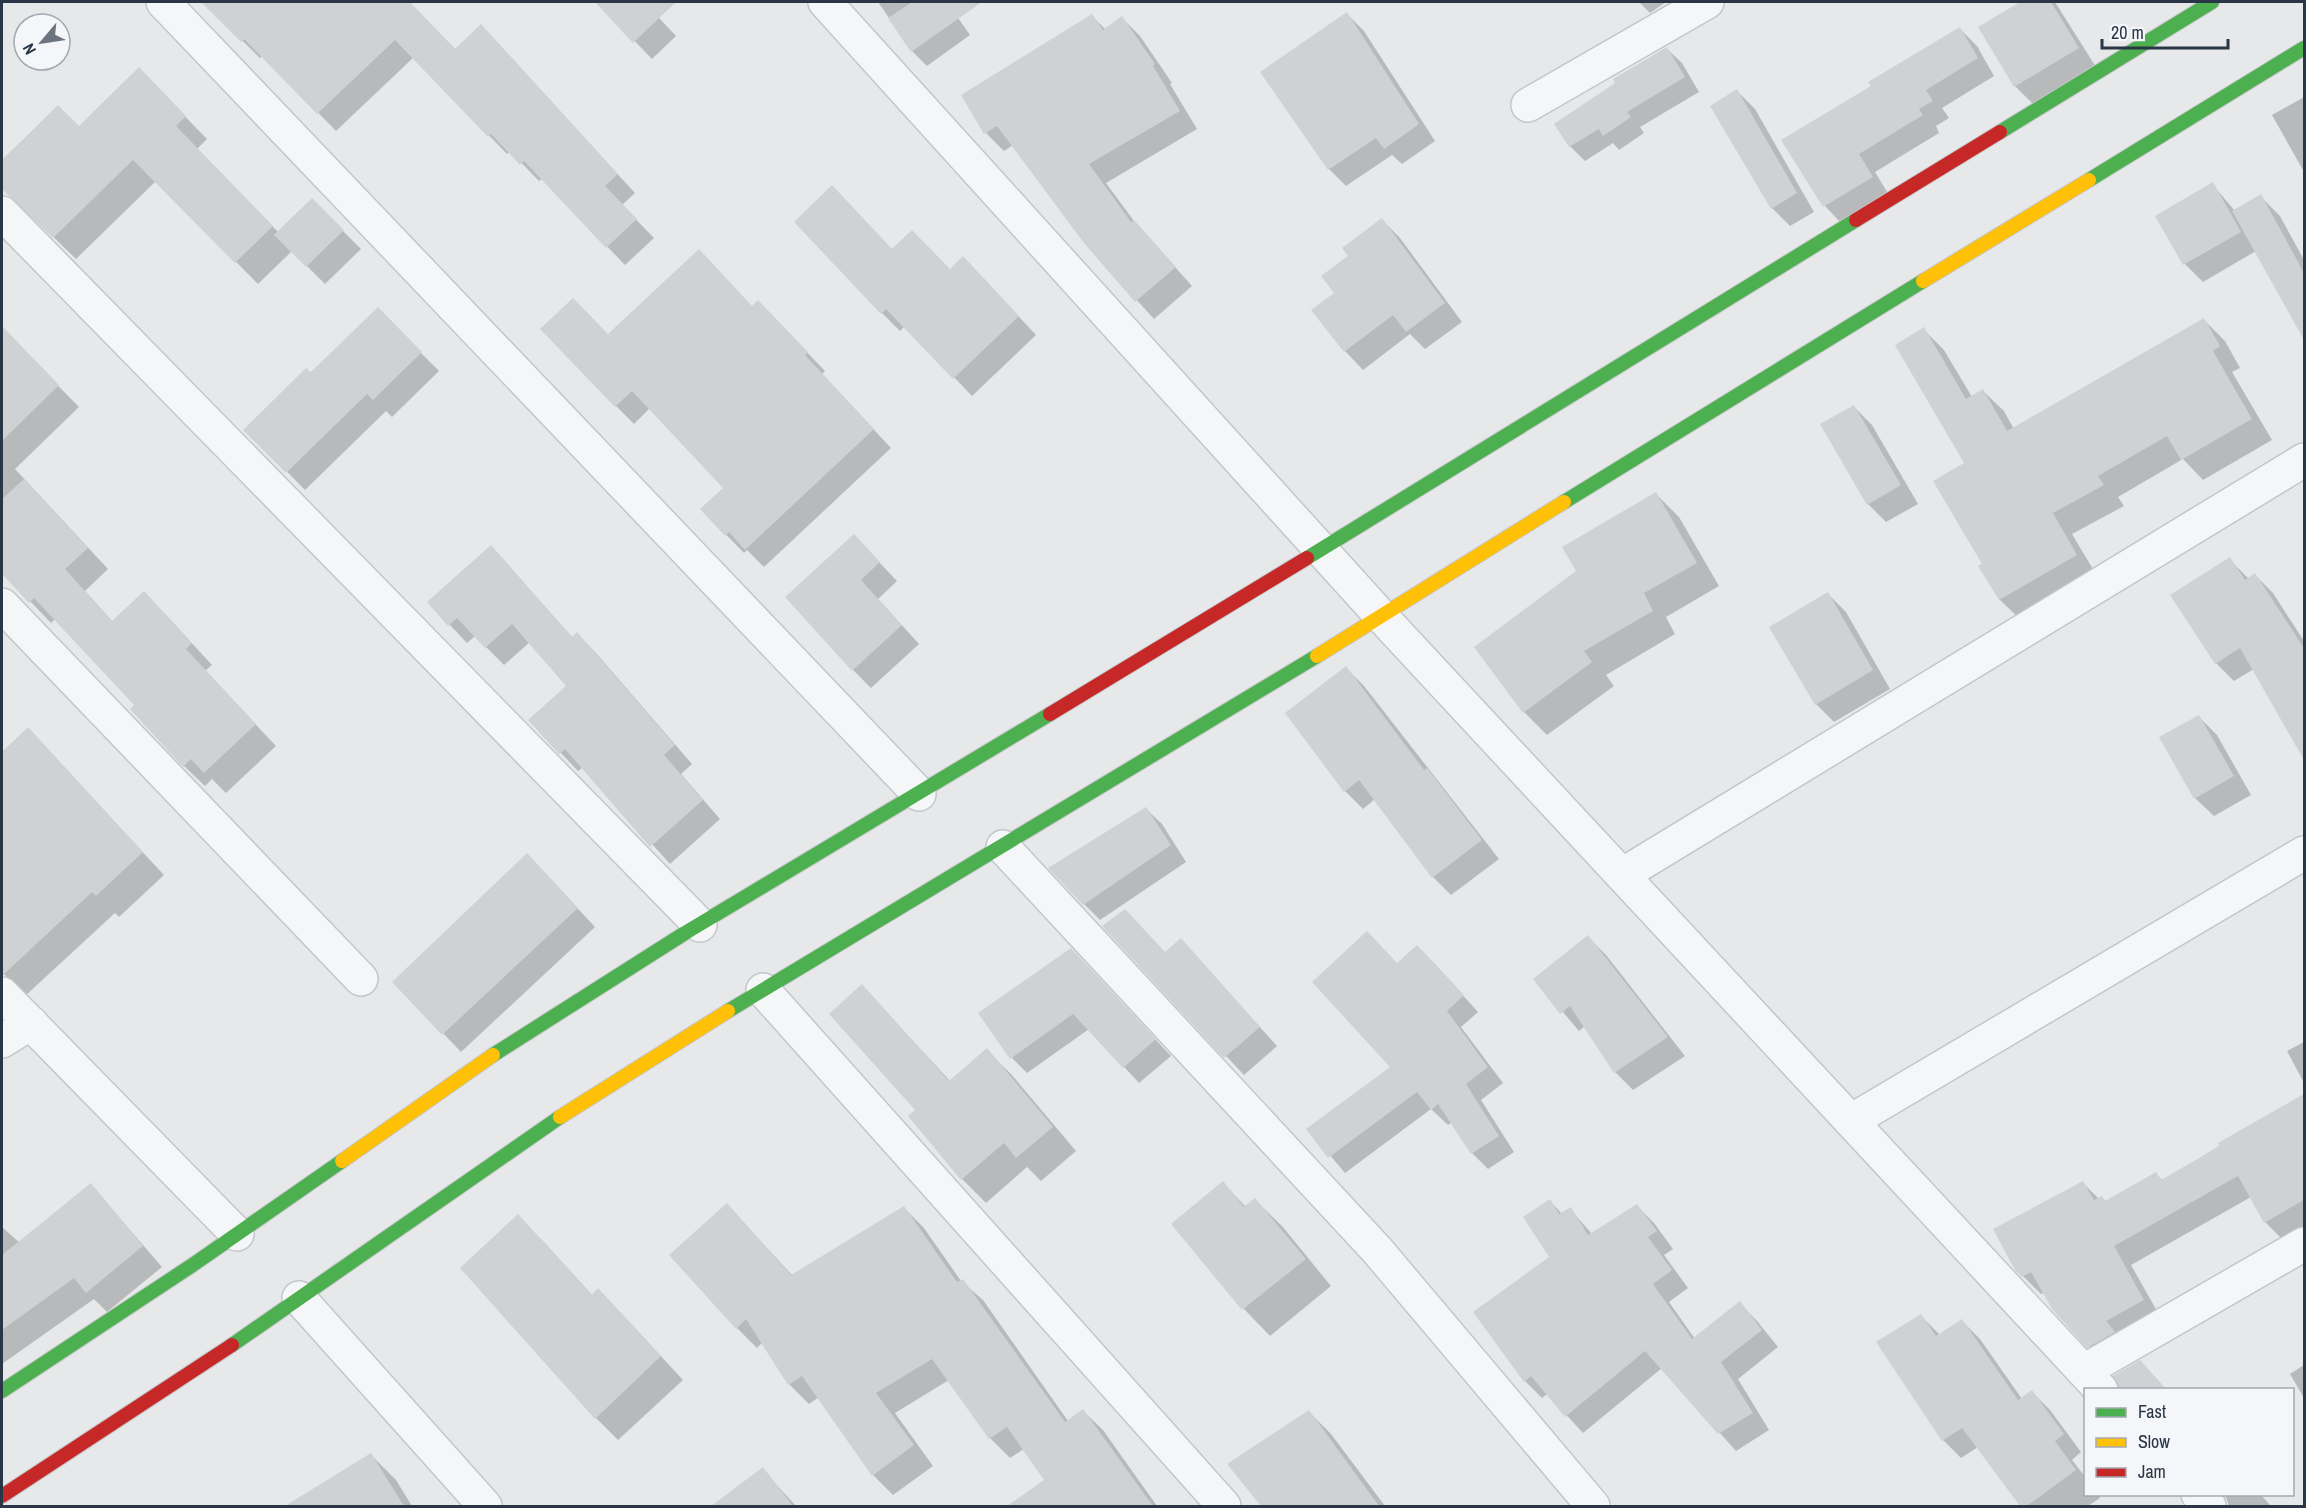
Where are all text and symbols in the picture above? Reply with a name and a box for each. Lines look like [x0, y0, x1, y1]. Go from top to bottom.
north arrow [12, 12, 72, 72]
scale bar [2102, 12, 2228, 50]
text: 20 m [2111, 20, 2144, 45]
text: N [17, 40, 41, 59]
legend [2084, 1388, 2294, 1496]
text: Fast [2138, 1399, 2166, 1424]
text: Slow [2138, 1429, 2170, 1454]
text: Jam [2138, 1459, 2166, 1484]

